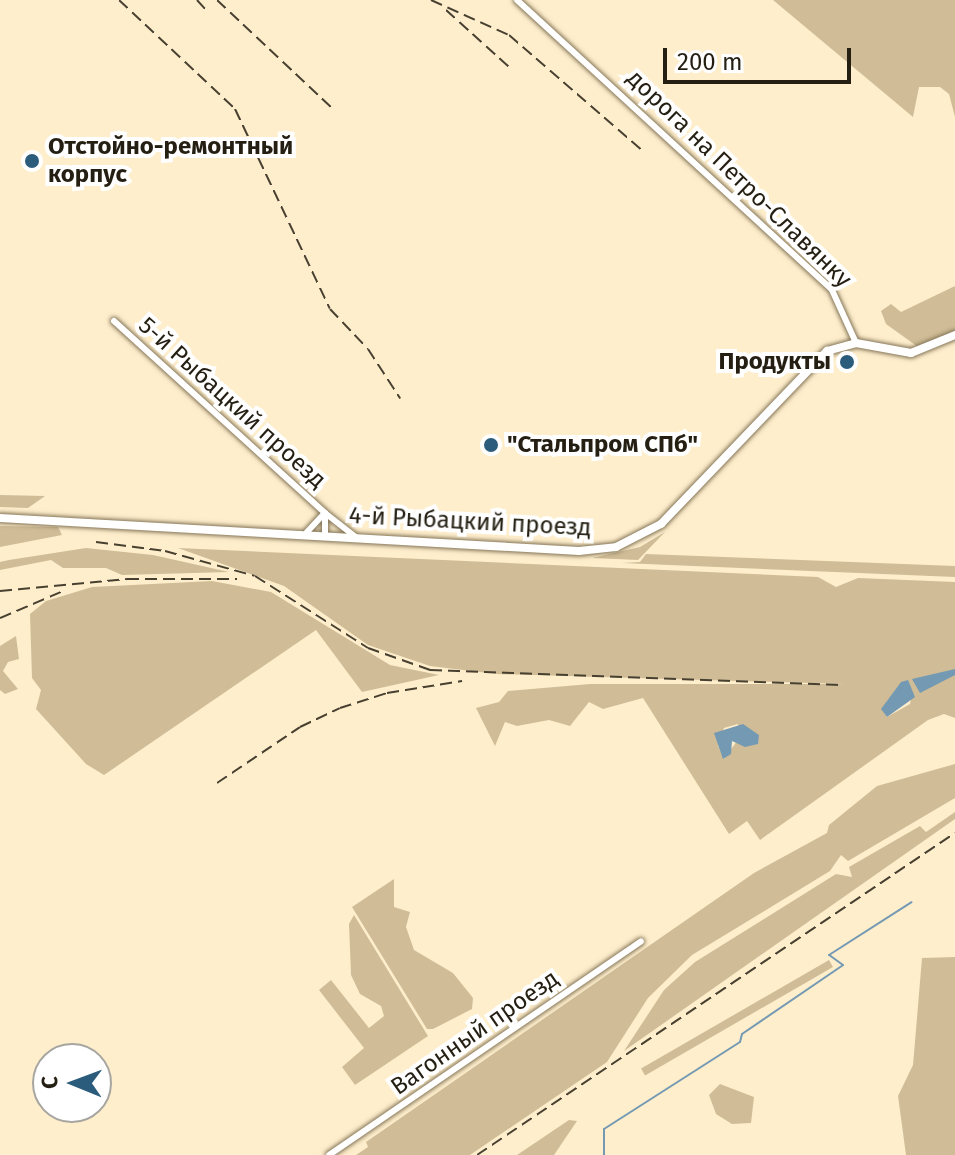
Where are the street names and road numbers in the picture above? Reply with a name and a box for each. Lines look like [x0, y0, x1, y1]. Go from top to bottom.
street label: дорога на Петро-Славянку [621, 64, 857, 294]
street label: 5-й Рыбацкий проезд [132, 311, 332, 495]
street label: 4-й Рыбацкий проезд [348, 501, 592, 543]
street label: Вагонный проезд [386, 964, 564, 1102]

